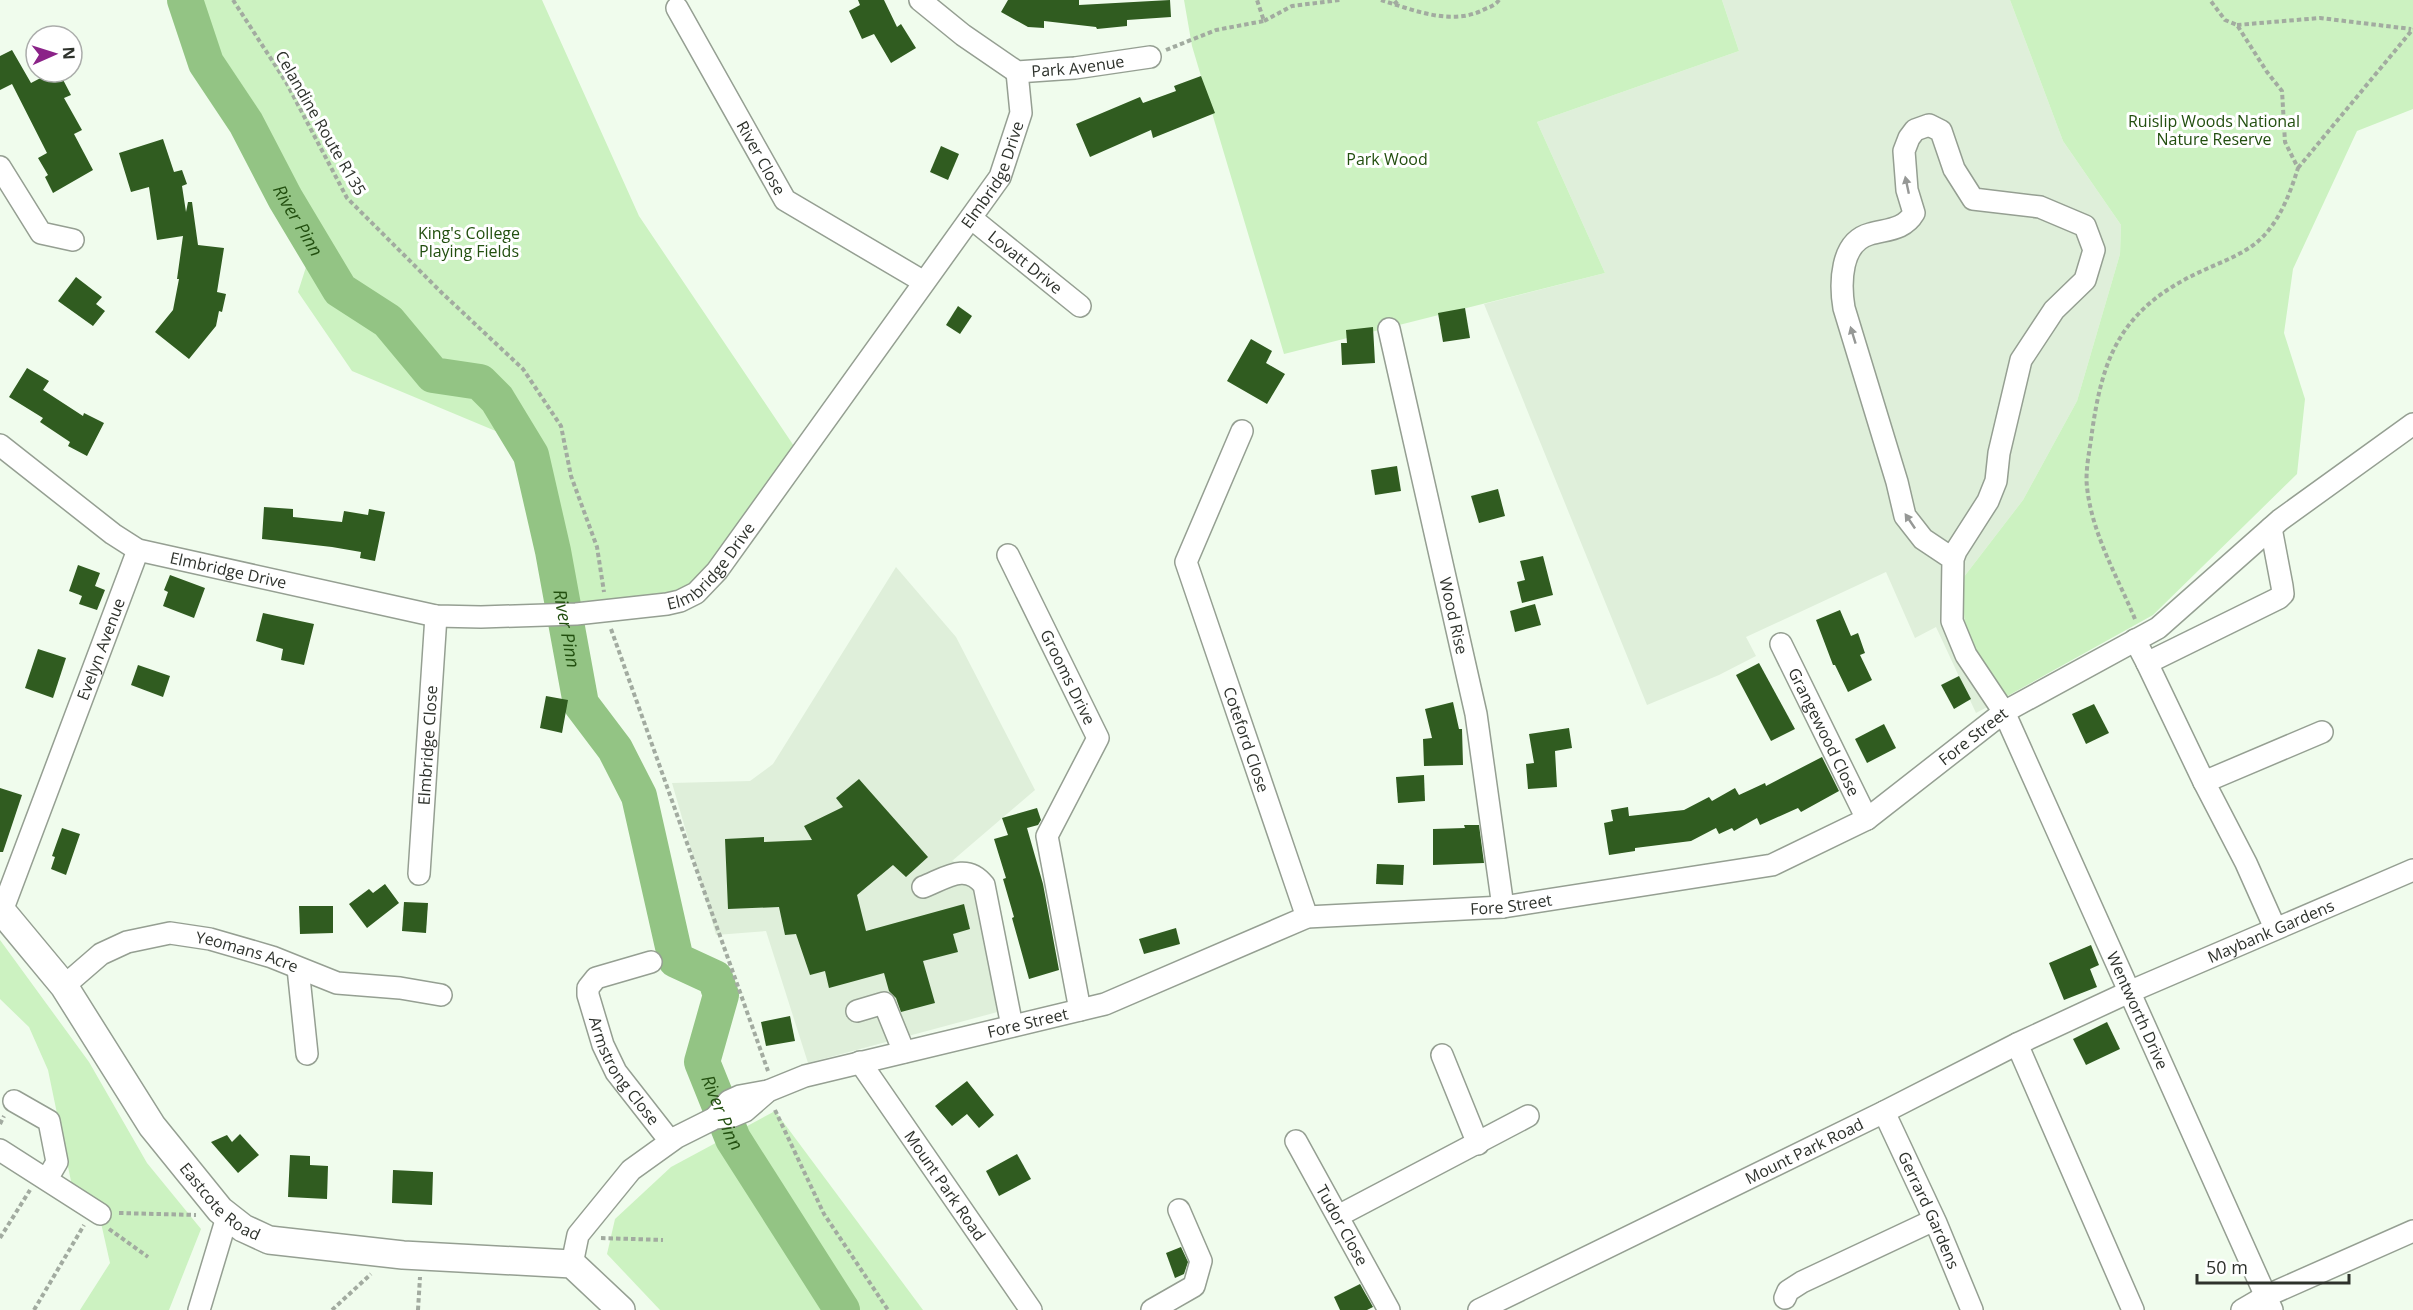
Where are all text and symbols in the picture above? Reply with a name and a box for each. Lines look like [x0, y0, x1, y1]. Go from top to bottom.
north arrow [24, 24, 84, 84]
text: N [58, 46, 80, 60]
street label: Celandine Route R135 [270, 46, 372, 200]
street label: Park Avenue [1031, 50, 1126, 82]
park label: Ruislip Woods National Nature Reserve [2128, 110, 2300, 150]
street label: River Close [732, 117, 791, 199]
street label: Elmbridge Drive [956, 118, 1029, 233]
park label: Park Wood [1346, 148, 1428, 170]
one-way arrow [1902, 175, 1911, 194]
water label: River Pinn [268, 180, 329, 261]
park label: King's College Playing Fields [418, 222, 520, 262]
street label: Lovatt Drive [984, 225, 1067, 299]
one-way arrow [1848, 326, 1857, 344]
one-way arrow [1905, 513, 1916, 529]
street label: Elmbridge Drive [665, 518, 759, 615]
street label: Elmbridge Drive [168, 546, 289, 594]
street label: Wood Rise [1434, 575, 1473, 657]
water label: River Pinn [548, 587, 586, 670]
street label: Evelyn Avenue [71, 595, 130, 703]
street label: Grooms Drive [1035, 626, 1101, 728]
street label: Grangewood Close [1783, 664, 1865, 800]
street label: Coteford Close [1218, 684, 1275, 795]
street label: Elmbridge Close [413, 685, 442, 806]
street label: Fore Street [1934, 702, 2012, 770]
street label: Fore Street [1470, 888, 1554, 920]
street label: Maybank Gardens [2204, 894, 2337, 968]
street label: Yeomans Acre [194, 926, 302, 977]
street label: Wentworth Drive [2102, 948, 2174, 1073]
street label: Fore Street [985, 1002, 1070, 1043]
street label: Armstrong Close [584, 1014, 665, 1130]
water label: River Pinn [696, 1071, 749, 1155]
street label: Mount Park Road [1741, 1113, 1867, 1189]
street label: Mount Park Road [899, 1126, 991, 1245]
street label: Gerrard Gardens [1893, 1148, 1965, 1272]
street label: Eastcote Road [175, 1158, 264, 1246]
street label: Tudor Close [1311, 1181, 1373, 1269]
scale bar [2197, 1247, 2348, 1285]
text: 50 m [2206, 1255, 2248, 1279]

